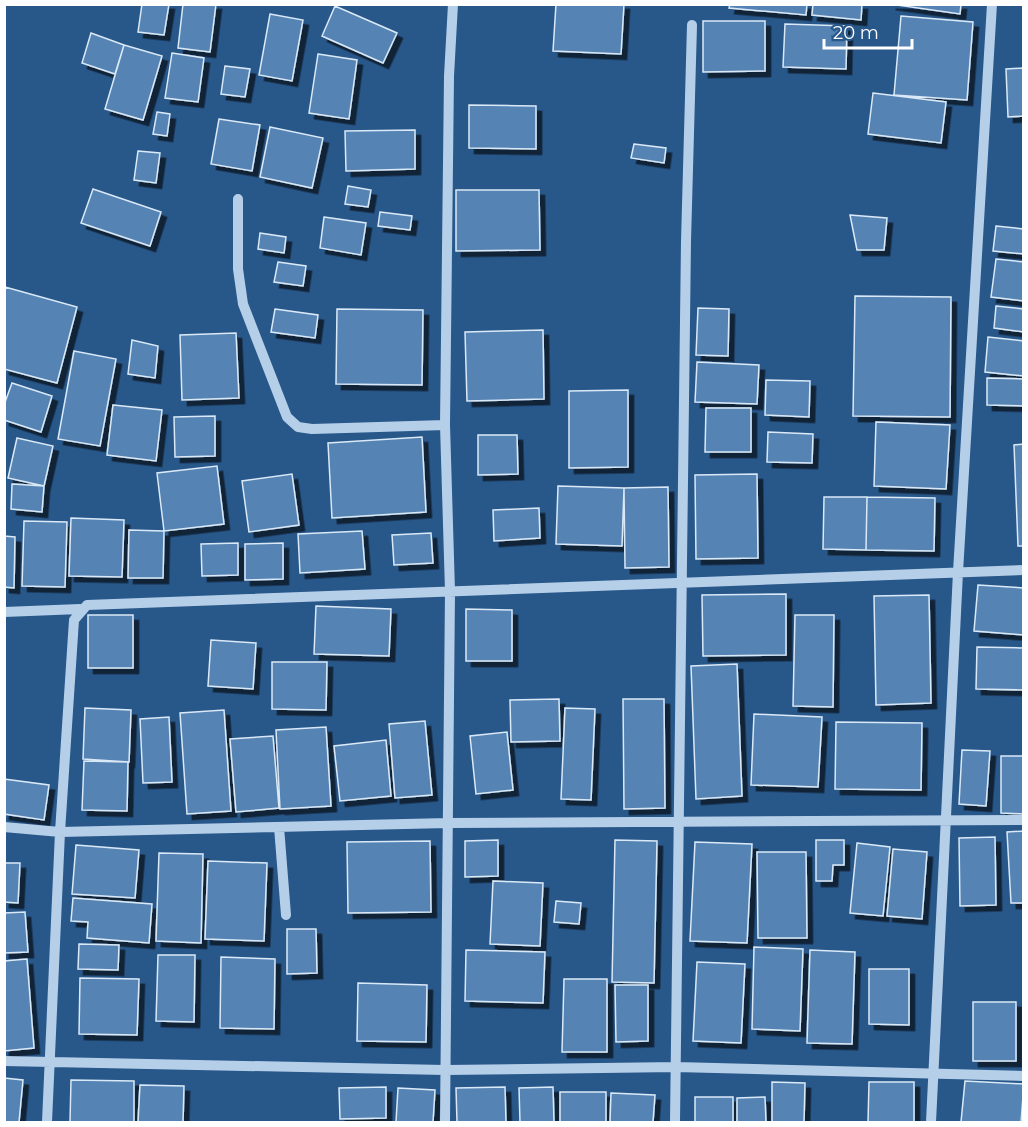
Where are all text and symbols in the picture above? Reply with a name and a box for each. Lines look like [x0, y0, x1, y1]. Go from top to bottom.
scale bar [824, 12, 912, 50]
text: 20 m [833, 22, 879, 44]

